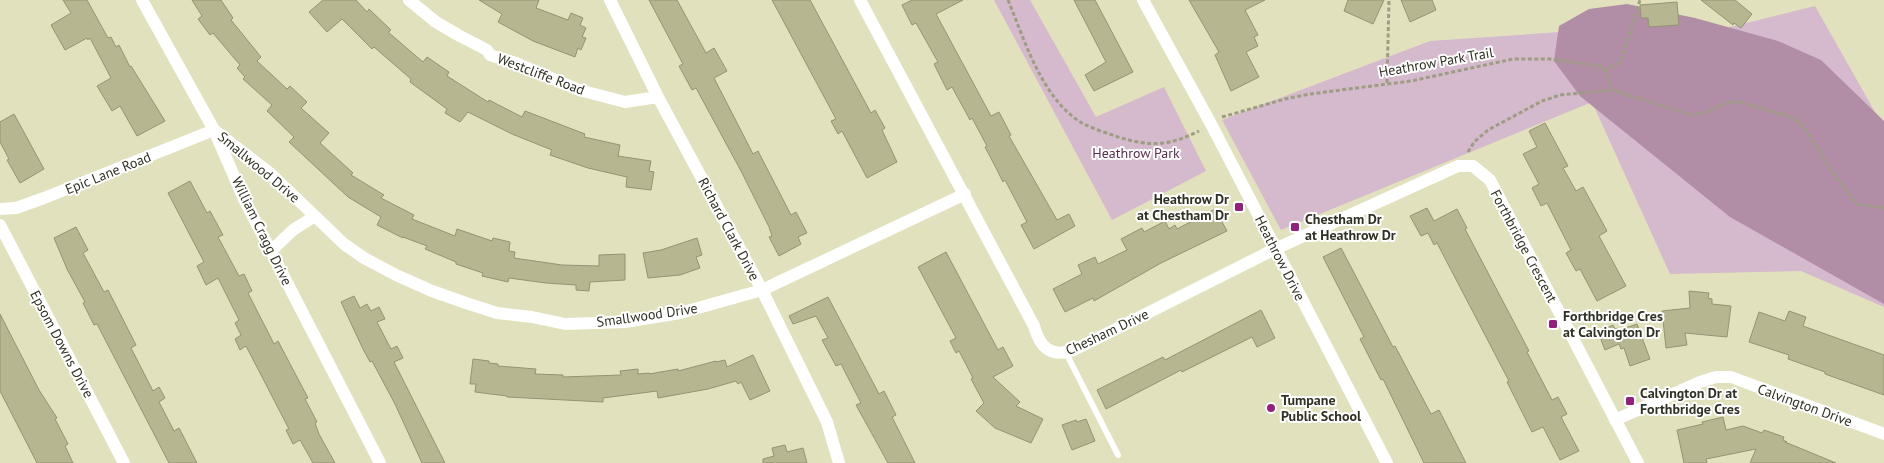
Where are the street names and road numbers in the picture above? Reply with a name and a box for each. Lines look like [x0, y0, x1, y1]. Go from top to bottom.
street label: Heathrow Park Trail [1377, 43, 1495, 81]
street label: Westcliffe Road [495, 49, 587, 99]
street label: Smallwood Drive [214, 127, 304, 207]
street label: Epic Lane Road [63, 148, 153, 198]
street label: William Cragg Drive [228, 174, 296, 288]
street label: Richard Clark Drive [694, 174, 764, 284]
street label: Forthbridge Crescent [1487, 186, 1561, 306]
street label: Heathrow Drive [1251, 212, 1309, 304]
street label: Epsom Downs Drive [26, 287, 98, 401]
street label: Smallwood Drive [595, 299, 699, 331]
street label: Chesham Drive [1063, 305, 1151, 359]
street label: Calvington Drive [1755, 380, 1855, 430]

